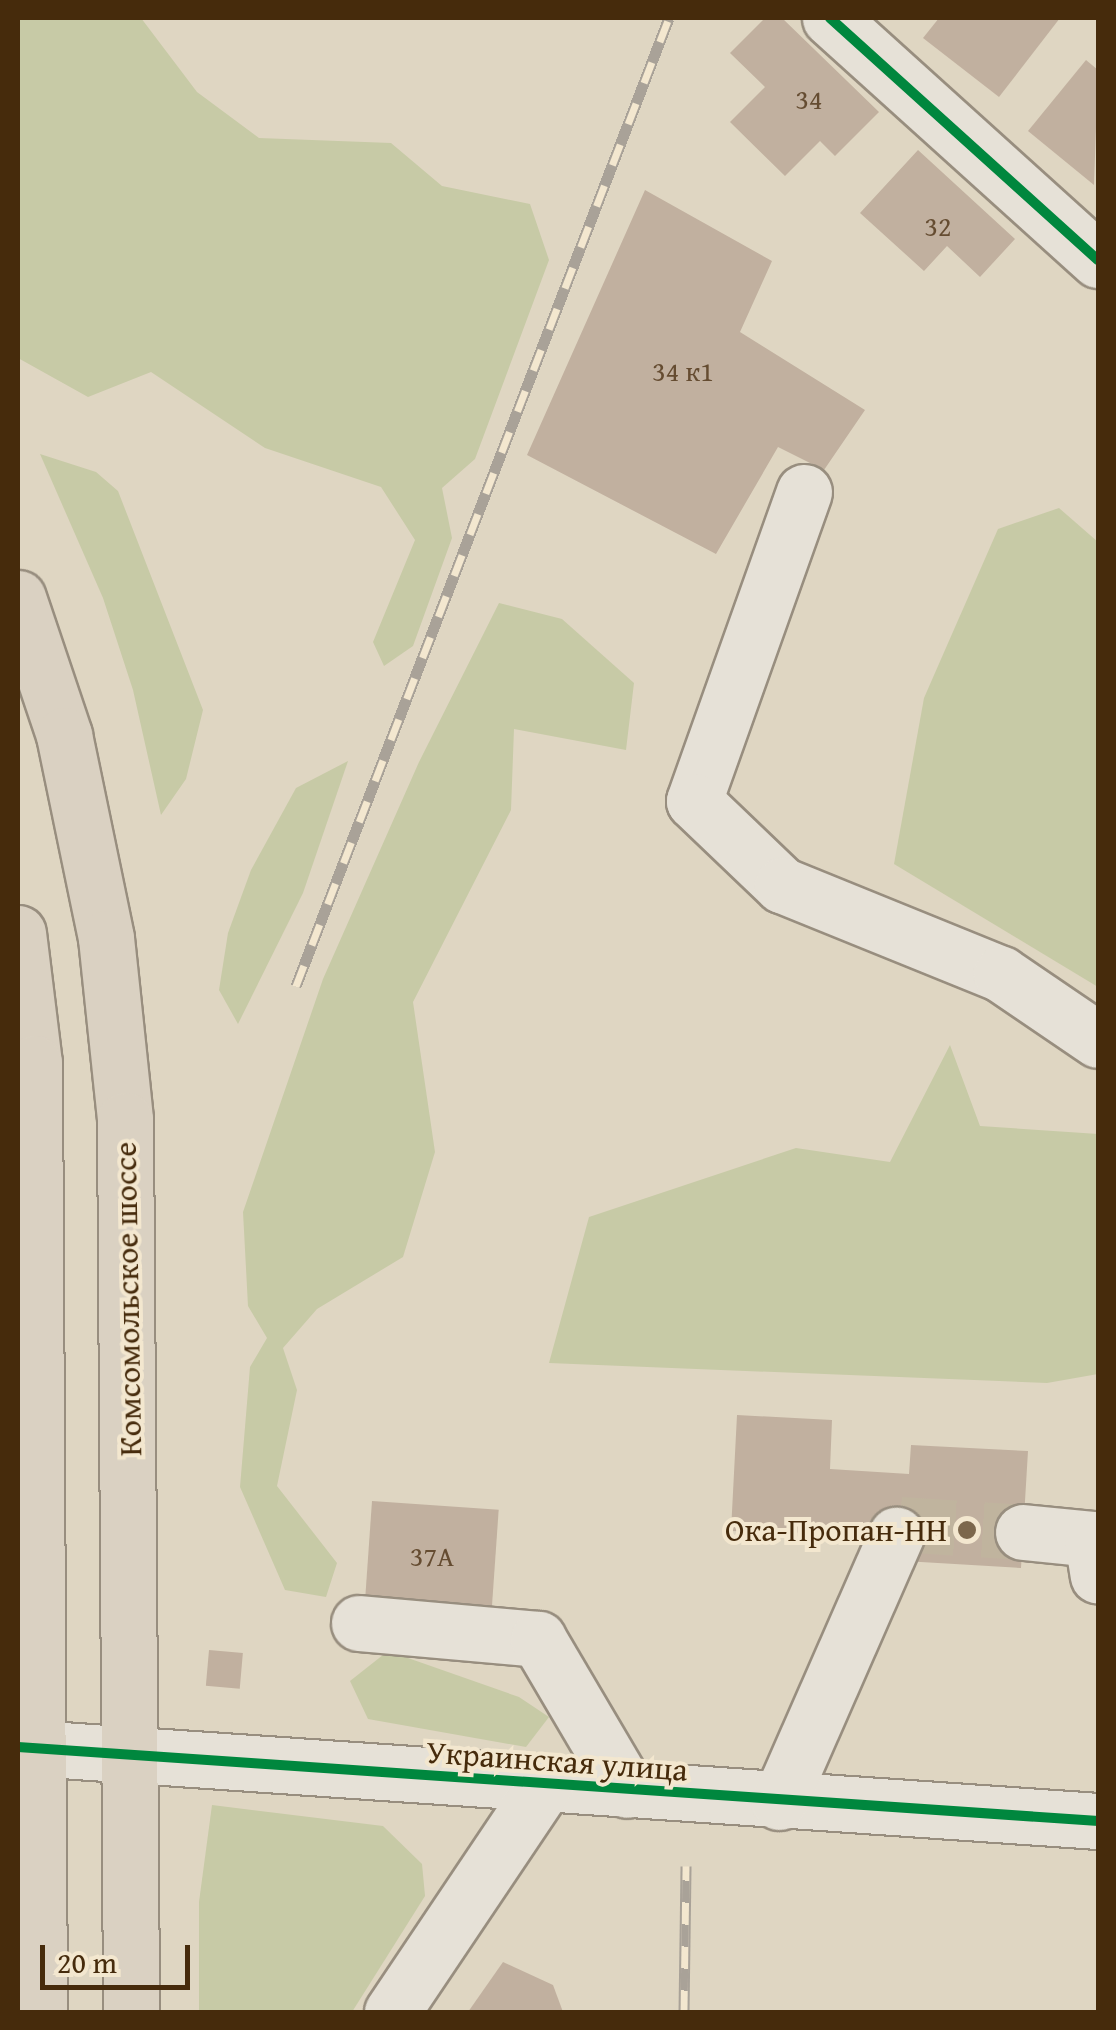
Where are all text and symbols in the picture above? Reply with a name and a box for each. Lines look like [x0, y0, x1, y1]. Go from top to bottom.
house number: 34 [796, 82, 822, 116]
house number: 32 [925, 209, 951, 243]
house number: 34 к1 [652, 354, 714, 388]
street label: Комсомольское шоссе [106, 1141, 150, 1457]
place label: Ока-Пропан-НН [725, 1511, 947, 1549]
marker: Ока-Пропан-НН [956, 1519, 978, 1541]
house number: 37А [410, 1539, 454, 1573]
street label: Украинская улица [425, 1733, 689, 1789]
scale bar [45, 1925, 195, 1987]
text: 20 m [57, 1940, 117, 1984]

